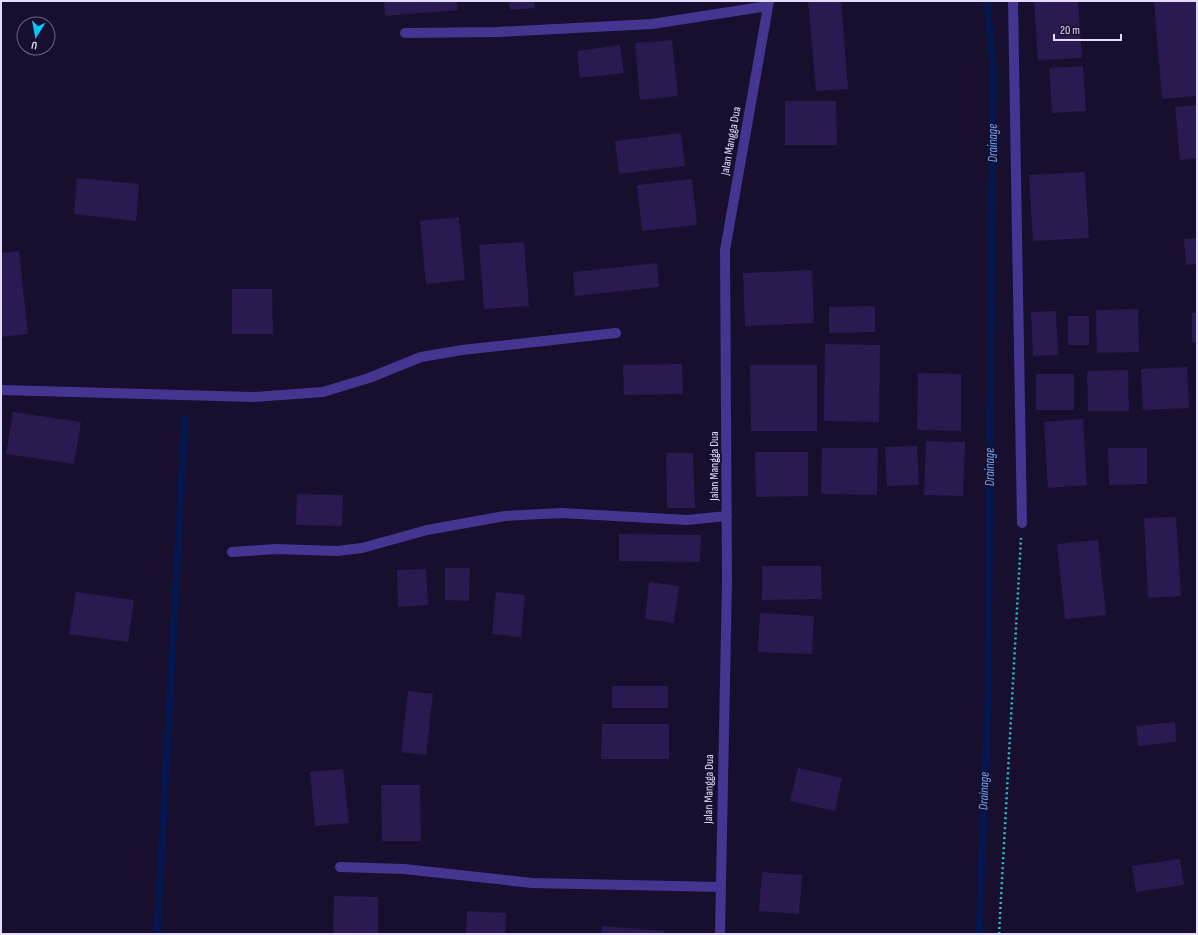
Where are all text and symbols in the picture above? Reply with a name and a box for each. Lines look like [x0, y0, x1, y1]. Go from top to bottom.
north arrow [16, 16, 56, 56]
scale bar [1054, 16, 1121, 42]
text: 20 m [1060, 23, 1080, 38]
text: U [30, 38, 38, 52]
street label: Jalan Mangga Dua [717, 105, 744, 177]
water label: Drainage [985, 124, 1001, 162]
street label: Jalan Mangga Dua [707, 431, 722, 502]
water label: Drainage [982, 448, 998, 486]
street label: Jalan Mangga Dua [701, 754, 717, 825]
water label: Drainage [975, 772, 993, 810]

